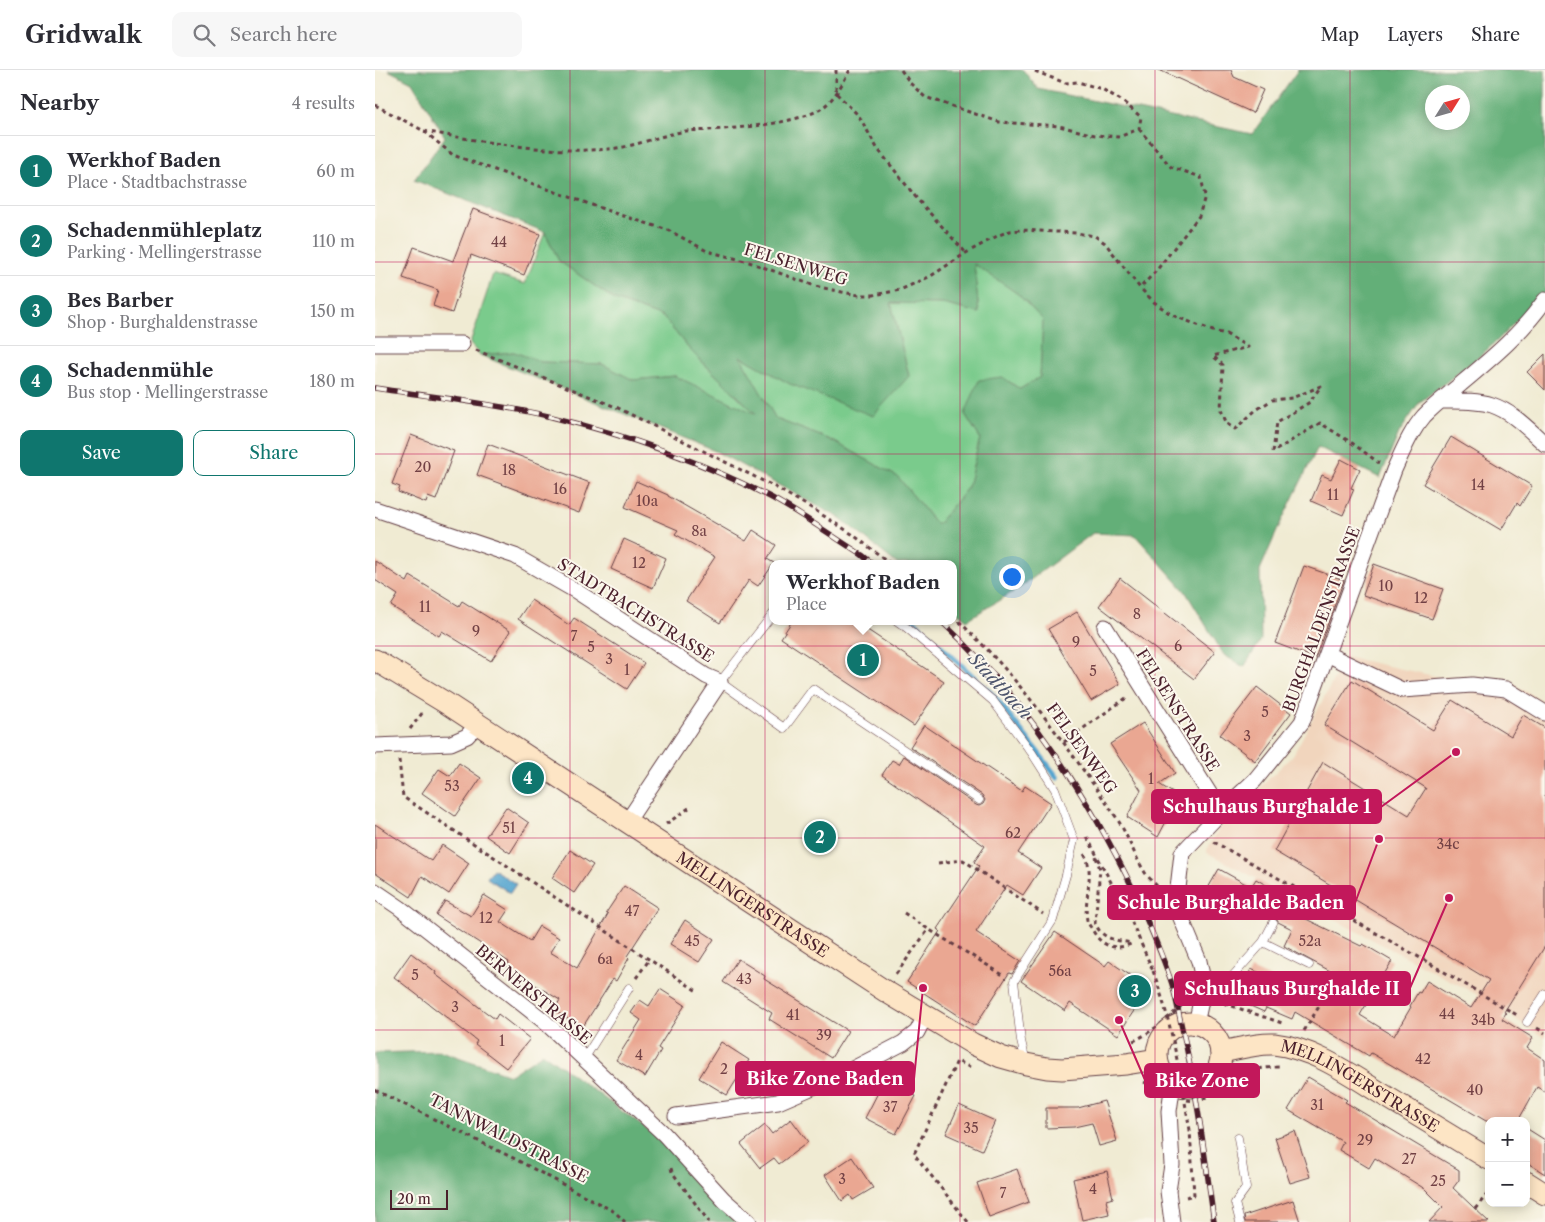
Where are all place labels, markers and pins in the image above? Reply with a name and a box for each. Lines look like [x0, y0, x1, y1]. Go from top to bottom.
pin: 1 [847, 641, 879, 679]
pin: 4 [512, 759, 544, 797]
callout: Schulhaus Burghalde 1 [1152, 790, 1381, 823]
pin: 2 [804, 818, 836, 856]
callout: Schule Burghalde Baden [1108, 886, 1355, 919]
pin: 3 [1119, 972, 1151, 1010]
callout: Schulhaus Burghalde II [1175, 972, 1410, 1005]
callout: Bike Zone Baden [736, 1062, 914, 1095]
callout: Bike Zone [1145, 1064, 1259, 1097]

